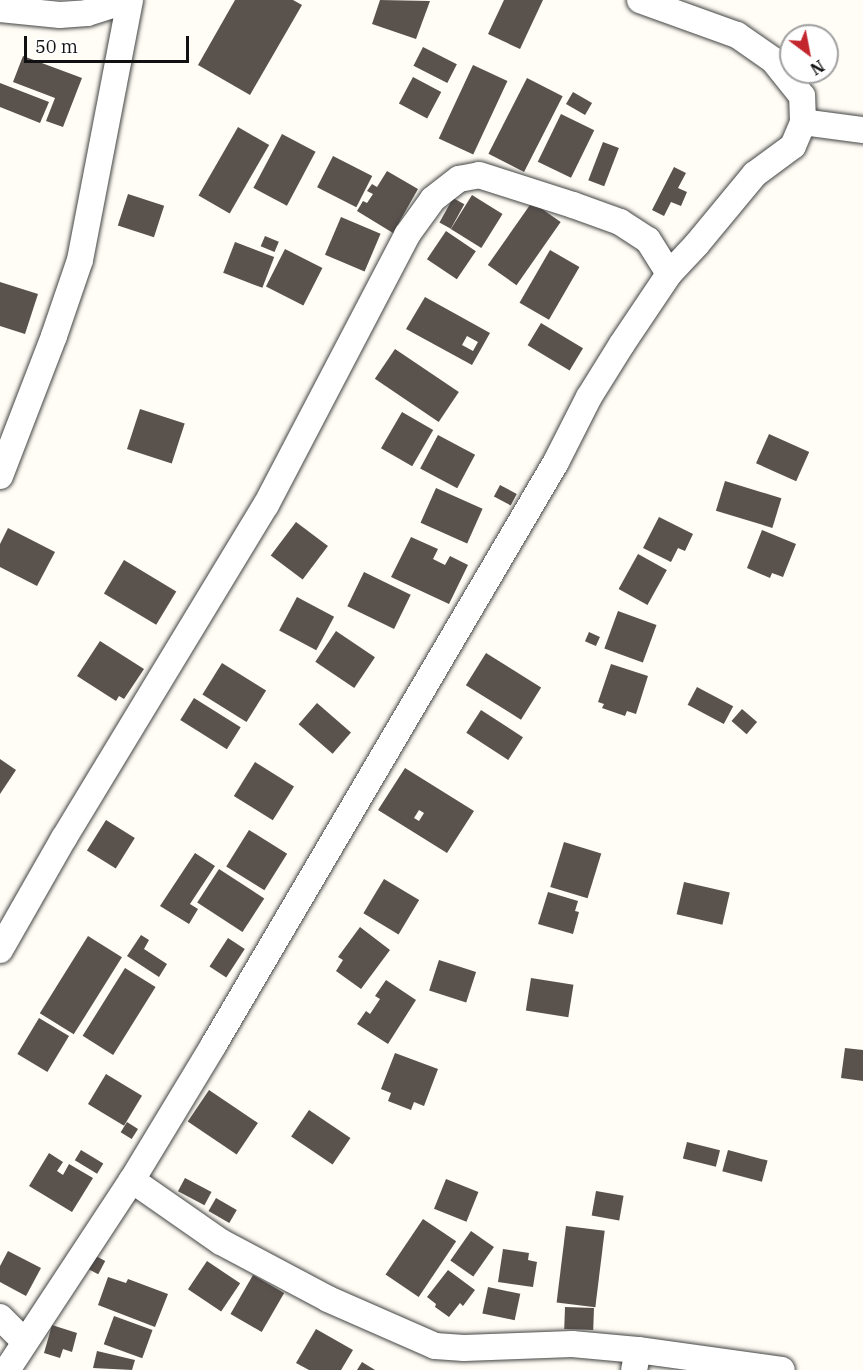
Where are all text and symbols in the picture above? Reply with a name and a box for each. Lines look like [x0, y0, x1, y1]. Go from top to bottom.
scale bar [27, 24, 192, 62]
north arrow [779, 24, 839, 84]
text: 50 m [35, 35, 78, 58]
text: N [807, 56, 828, 79]

